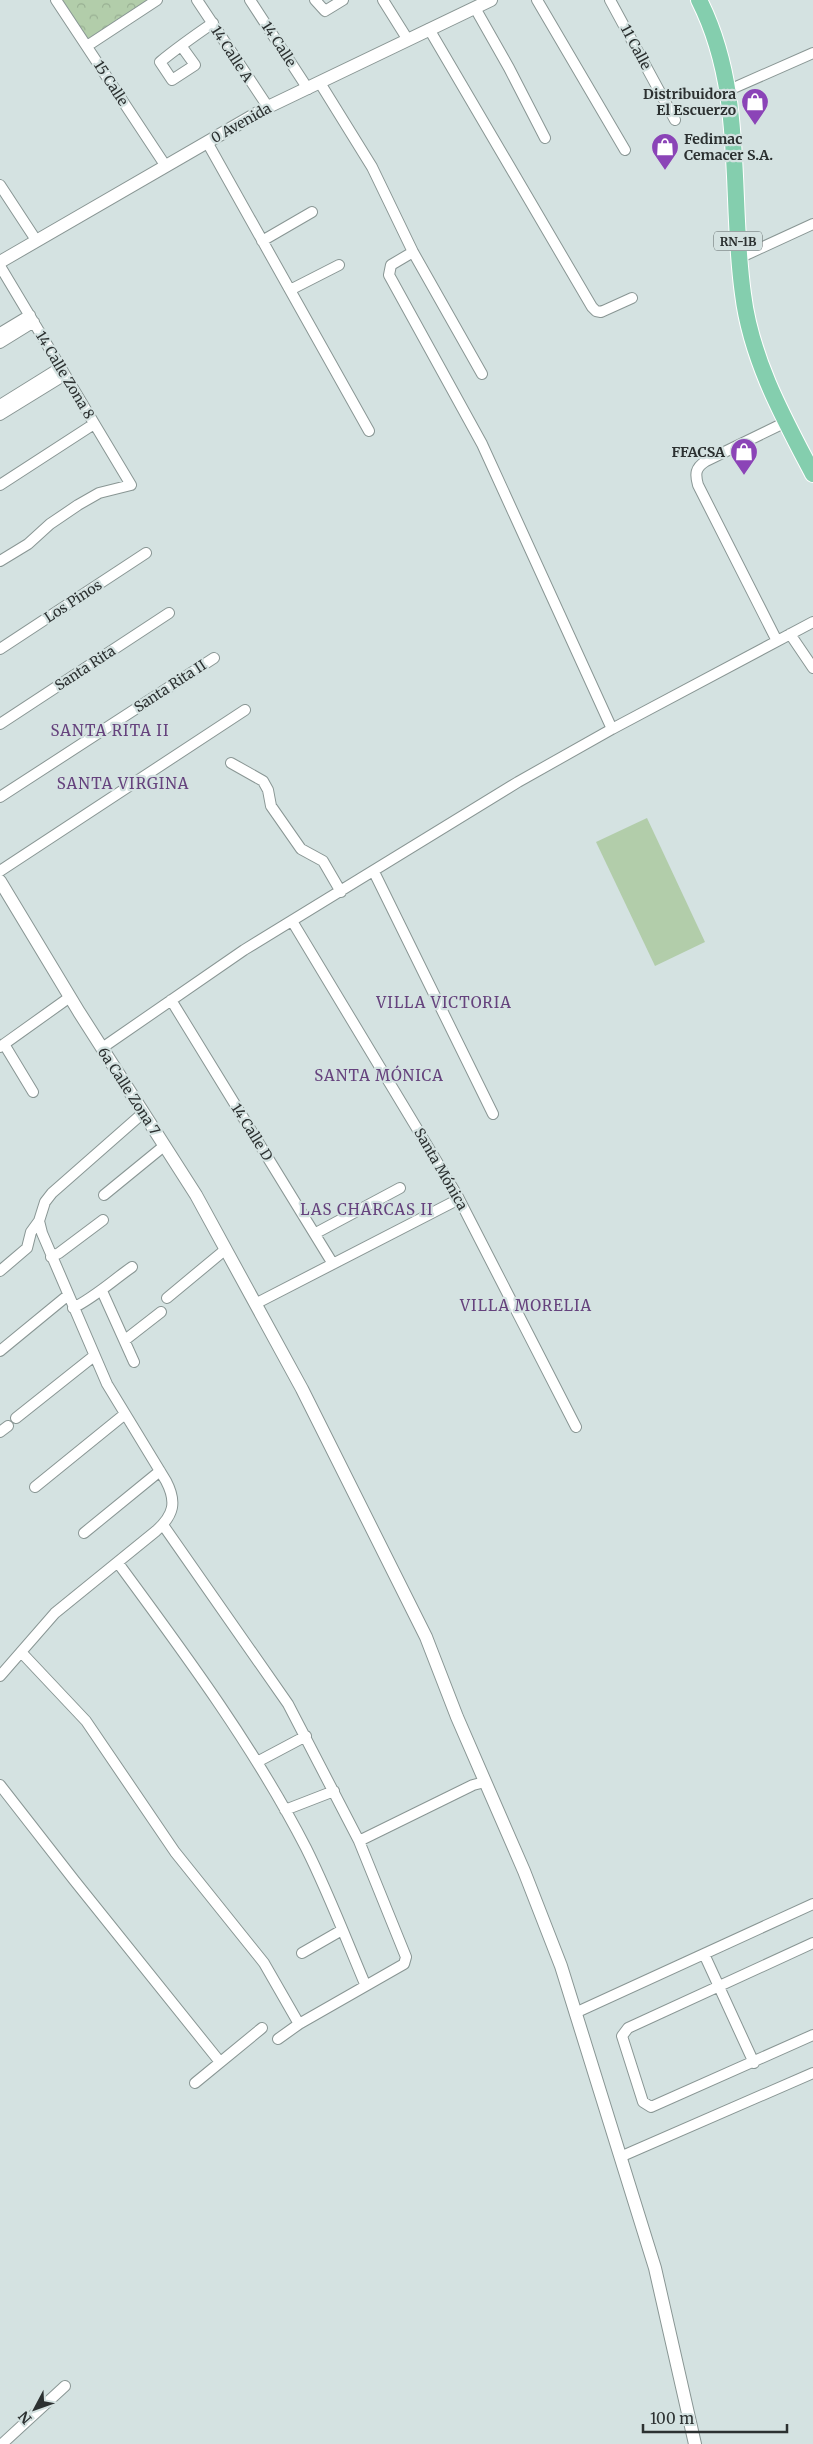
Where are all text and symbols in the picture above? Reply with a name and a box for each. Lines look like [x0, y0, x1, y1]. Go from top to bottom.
street label: 14 Calle [258, 18, 300, 70]
street label: 11 Calle [617, 21, 655, 73]
street label: 14 Calle A [207, 22, 257, 86]
street label: 15 Calle [90, 57, 132, 109]
place label: Distribuidora El Escuerzo [643, 85, 736, 119]
shop icon: Distribuidora El Escuerzo [740, 87, 770, 126]
street label: 0 Avenida [208, 99, 275, 147]
place label: Fedimac Cemacer S.A. [684, 130, 773, 164]
shop icon: Fedimac Cemacer S.A. [650, 132, 680, 171]
road number: RN-1B [714, 232, 762, 250]
street label: 14 Calle Zona 8 [32, 328, 98, 422]
shop icon: FFACSA [729, 437, 759, 476]
place label: FFACSA [671, 443, 726, 461]
street label: Los Pinos [41, 576, 105, 626]
street label: Santa Rita [51, 641, 119, 694]
street label: Santa Rita II [131, 656, 209, 716]
district label: SANTA RITA II [50, 721, 170, 740]
district label: SANTA VIRGINA [57, 774, 189, 793]
district label: VILLA VICTORIA [375, 993, 512, 1012]
street label: 6a Calle Zona 7 [94, 1044, 164, 1138]
district label: SANTA MÓNICA [314, 1065, 444, 1085]
street label: 14 Calle D [227, 1100, 277, 1164]
street label: Santa Mónica [410, 1125, 472, 1214]
district label: LAS CHARCAS II [300, 1200, 434, 1219]
district label: VILLA MORELIA [459, 1296, 592, 1315]
north arrow [10, 2384, 60, 2434]
scale bar [643, 2402, 787, 2434]
text: N [15, 2407, 36, 2428]
text: 100 m [650, 2409, 694, 2428]

